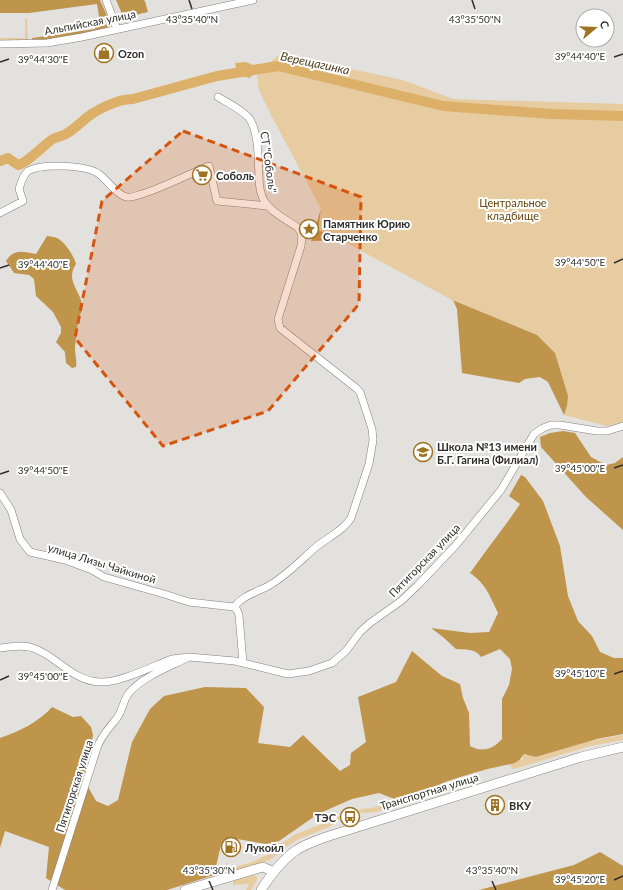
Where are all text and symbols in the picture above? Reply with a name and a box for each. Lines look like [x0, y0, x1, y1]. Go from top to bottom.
street label: Альпийская улица [43, 7, 137, 37]
north arrow [575, 8, 615, 48]
text: 43°35'40"N [166, 13, 218, 25]
text: 43°35'50"N [449, 13, 501, 25]
text: С [598, 19, 612, 31]
shop icon: Ozon [93, 42, 115, 64]
place label: Ozon [118, 47, 144, 60]
water label: Верещагинка [279, 48, 351, 78]
text: 39°44'40"E [555, 50, 605, 62]
text: 39°44'30"E [18, 53, 68, 65]
street label: СТ "Соболь" [258, 131, 280, 193]
supermarket icon: Соболь [191, 164, 213, 186]
place label: Соболь [216, 169, 255, 182]
park label: Центральное кладбище [479, 196, 547, 222]
place label: Памятник Юрию Старченко [323, 217, 410, 243]
place icon: Памятник Юрию Старченко [298, 218, 320, 240]
text: 39°44'50"E [555, 256, 605, 268]
text: 39°44'40"E [18, 258, 68, 270]
place label: Школа №13 имени Б.Г. Гагина (Филиал) [437, 440, 538, 466]
school or university icon: Школа №13 имени Б.Г. Гагина (Филиал) [412, 441, 434, 463]
text: 39°45'00"E [555, 462, 605, 474]
text: 39°44'50"E [18, 464, 68, 476]
street label: Пятигорская улица [386, 521, 462, 599]
street label: улица Лизы Чайкиной [46, 540, 158, 586]
text: 39°45'10"E [555, 667, 605, 679]
text: 39°45'00"E [18, 670, 68, 682]
street label: Пятигорская улица [53, 738, 95, 834]
street label: Транспортная улица [378, 770, 480, 812]
building icon: ВКУ [484, 794, 506, 816]
place label: ВКУ [509, 799, 532, 812]
bus stop icon: ТЭС [339, 806, 361, 828]
place label: ТЭС [315, 811, 337, 824]
fuel station icon: Лукойл [220, 836, 242, 858]
place label: Лукойл [244, 841, 284, 854]
text: 43°35'30"N [183, 864, 235, 876]
text: 43°35'40"N [466, 864, 518, 876]
text: 39°45'20"E [555, 873, 605, 885]

